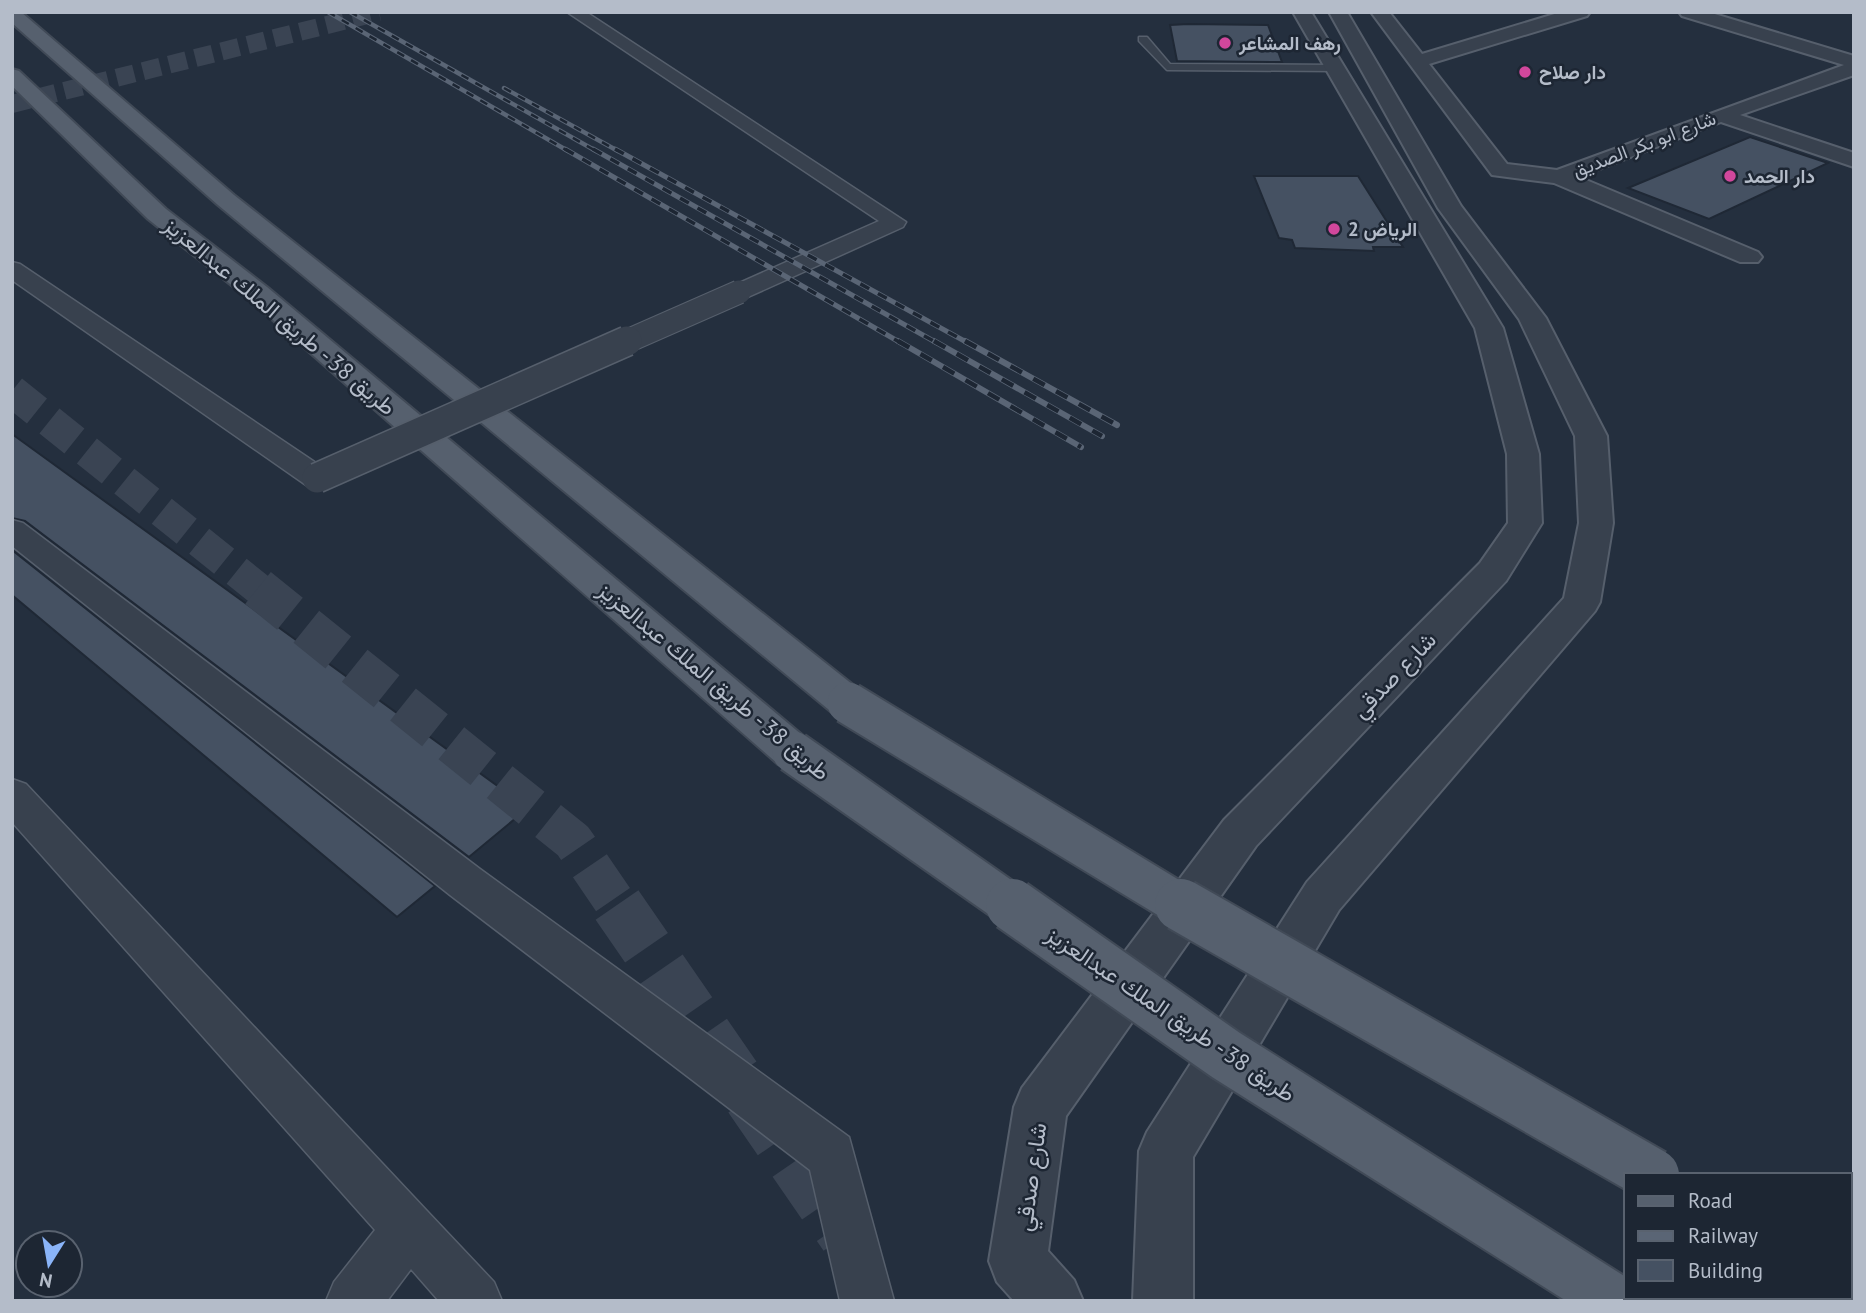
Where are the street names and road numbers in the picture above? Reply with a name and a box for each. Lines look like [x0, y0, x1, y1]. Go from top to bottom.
street label: شارع ابو بكر الصديق [1569, 106, 1719, 183]
street label: طريق 38 - طريق الملك عبدالعزيز [157, 209, 402, 422]
street label: طريق 38 - طريق الملك عبدالعزيز [591, 574, 836, 787]
street label: شارع صدقي [1345, 625, 1446, 728]
street label: طريق 38 - طريق الملك عبدالعزيز [1040, 919, 1301, 1109]
street label: شارع صدقي [1009, 1121, 1057, 1234]

